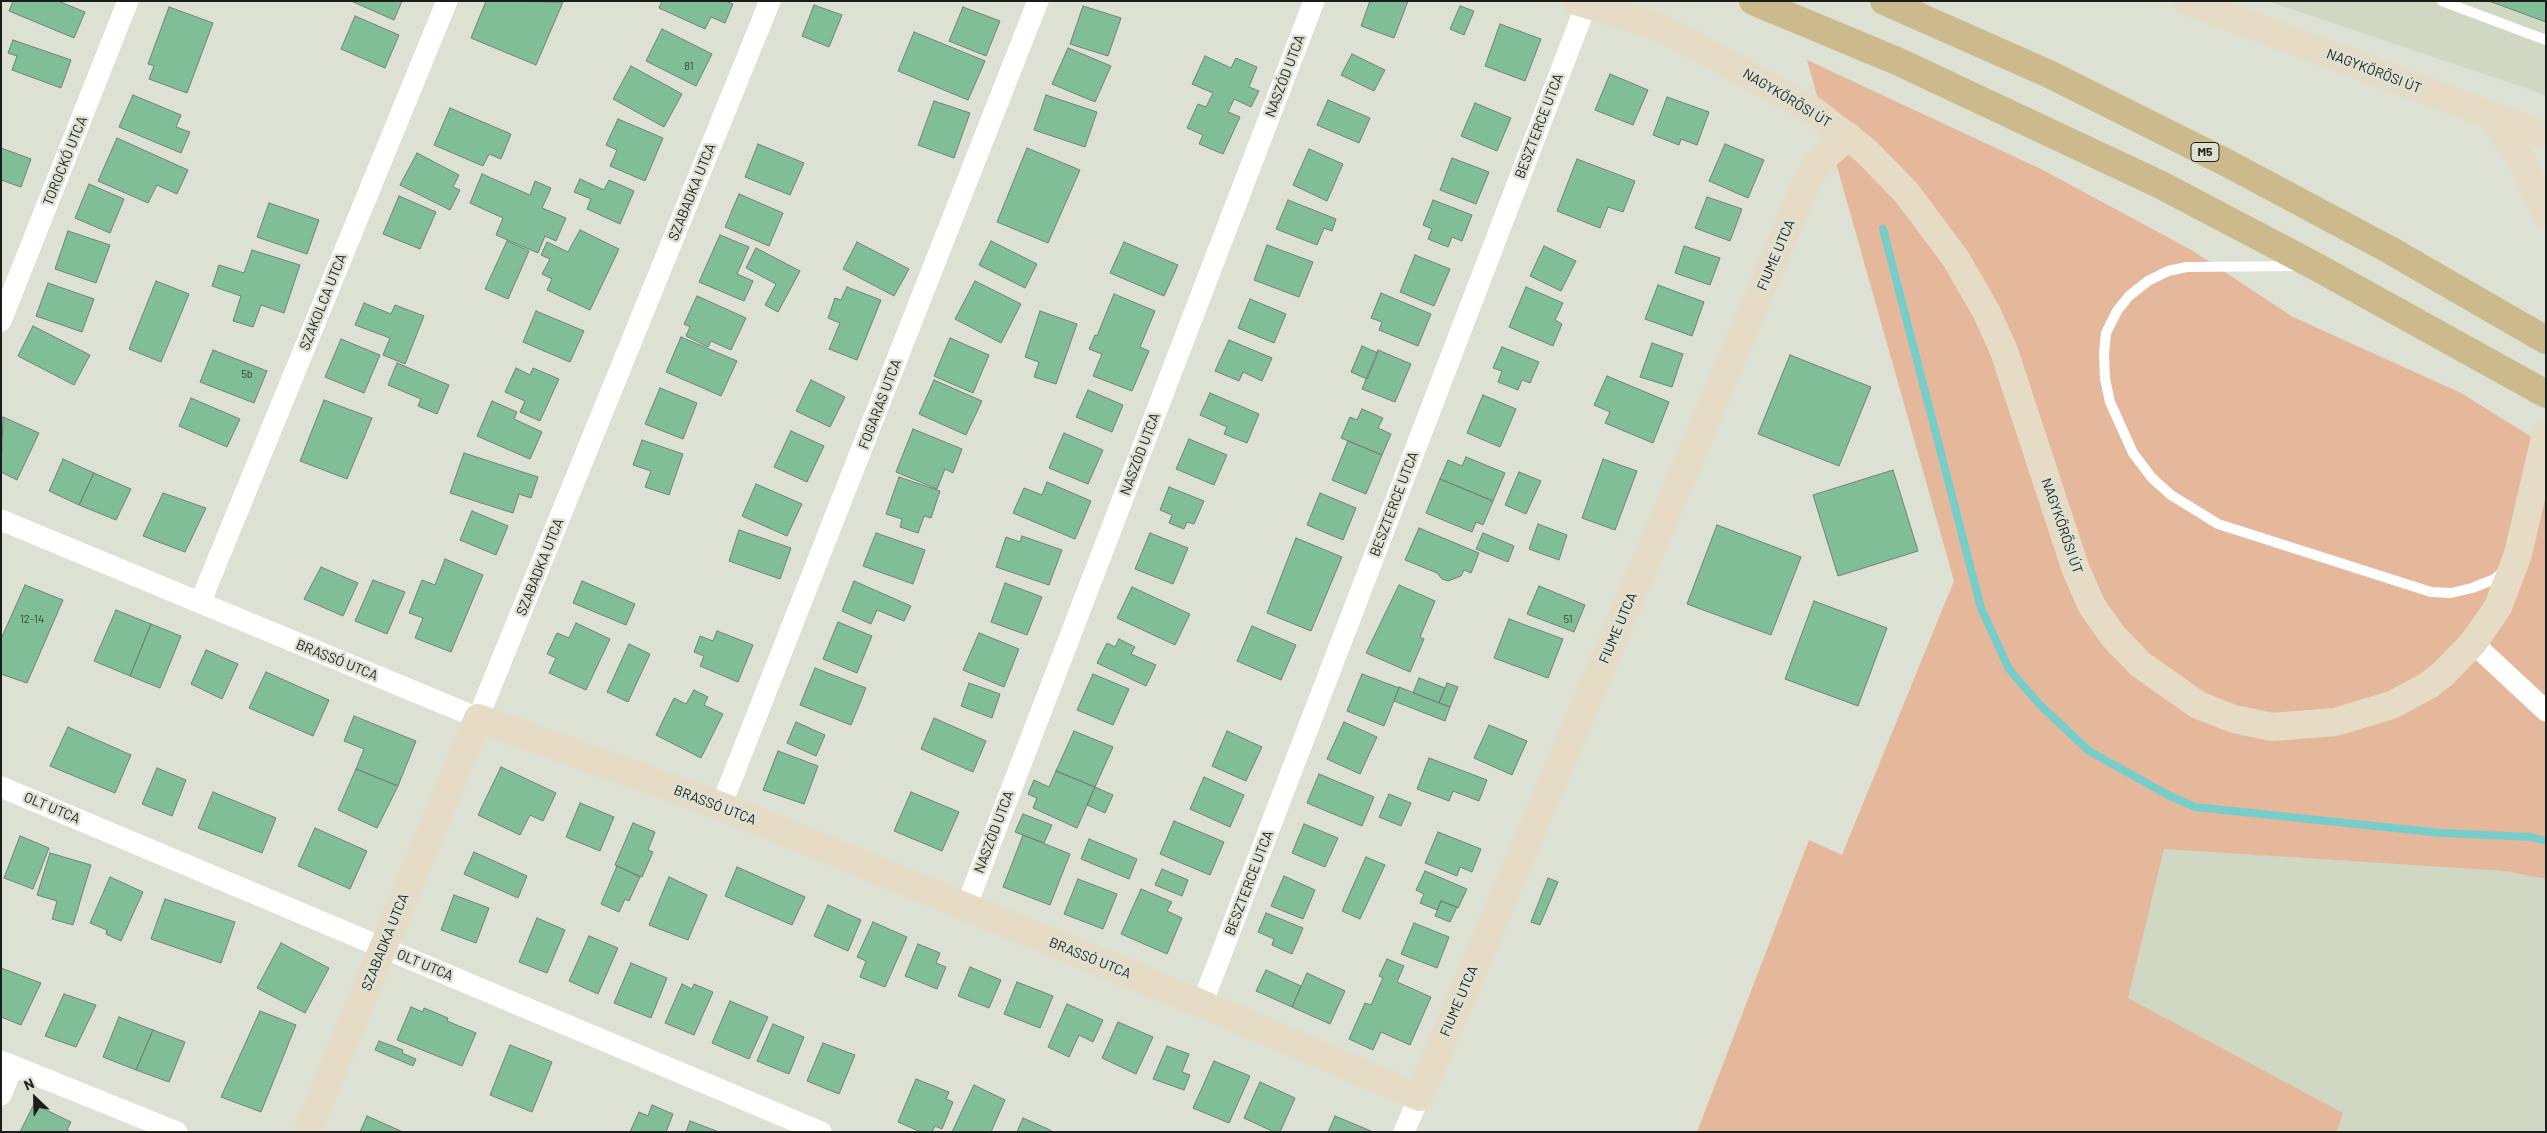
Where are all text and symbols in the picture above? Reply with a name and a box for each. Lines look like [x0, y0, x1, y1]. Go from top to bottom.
street label: NASZÓD UTCA [1262, 32, 1308, 120]
street label: NAGYKŐRÖSI ÚT [2324, 45, 2424, 97]
house number: 81 [684, 59, 694, 73]
street label: NAGYKŐRÖSI ÚT [1740, 65, 1834, 131]
street label: BESZTERCE UTCA [1511, 71, 1567, 181]
street label: TOROCKÓ UTCA [39, 114, 91, 208]
street label: SZABADKA UTCA [665, 141, 719, 243]
road number: M5 [2191, 142, 2219, 162]
street label: FIUME UTCA [1754, 217, 1798, 293]
street label: SZAKOLCA UTCA [296, 251, 350, 353]
street label: FOGARAS UTCA [855, 357, 905, 451]
house number: 5b [241, 367, 253, 381]
street label: NASZÓD UTCA [1117, 410, 1163, 498]
street label: BESZTERCE UTCA [1366, 449, 1422, 559]
street label: NAGYKŐRÖSI ÚT [2038, 476, 2086, 576]
street label: SZABADKA UTCA [513, 516, 567, 618]
street label: FIUME UTCA [1596, 590, 1640, 666]
house number: 12-14 [20, 612, 44, 626]
house number: 51 [1563, 612, 1573, 626]
street label: BRASSÓ UTCA [293, 636, 381, 684]
street label: BRASSÓ UTCA [671, 782, 759, 828]
street label: NASZÓD UTCA [971, 788, 1017, 876]
street label: OLT UTCA [21, 789, 83, 827]
street label: BESZTERCE UTCA [1221, 828, 1277, 938]
street label: SZABADKA UTCA [358, 891, 412, 993]
street label: BRASSÓ UTCA [1046, 934, 1134, 982]
street label: OLT UTCA [394, 946, 456, 984]
street label: FIUME UTCA [1437, 963, 1481, 1039]
north arrow [10, 1073, 60, 1123]
text: N [21, 1074, 36, 1093]

